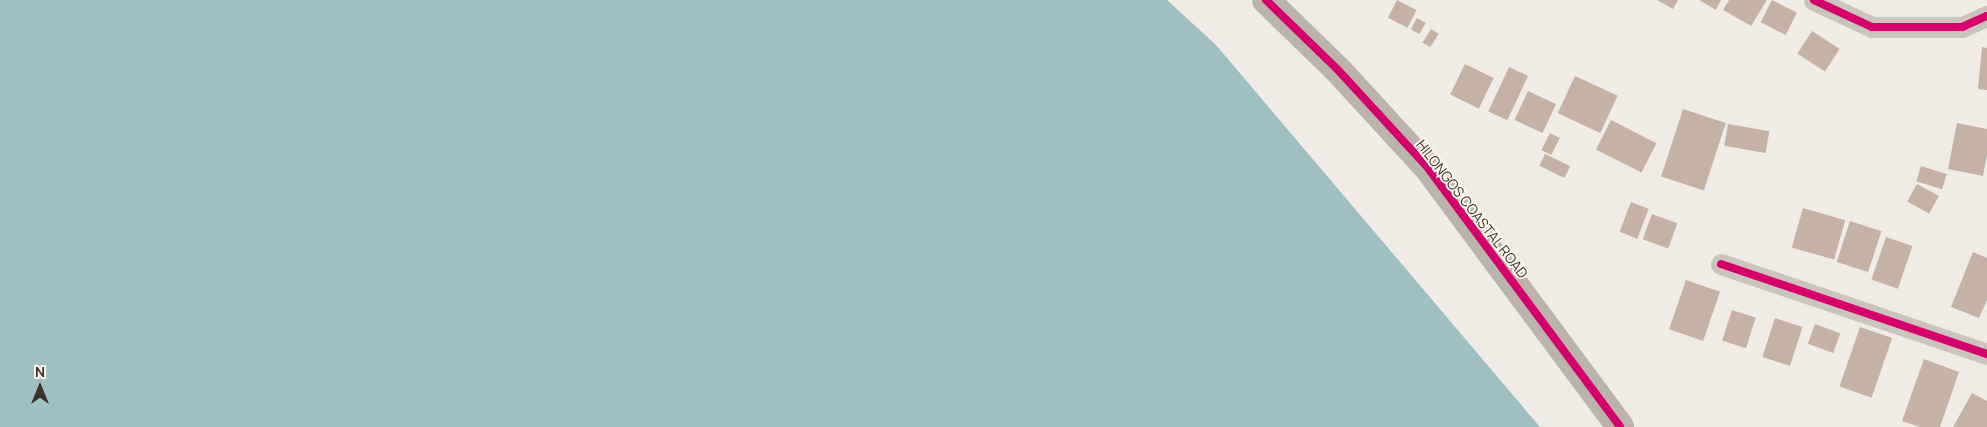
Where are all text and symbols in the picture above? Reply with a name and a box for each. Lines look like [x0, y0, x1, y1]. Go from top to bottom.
street label: HILONGOS COASTAL ROAD [1413, 136, 1531, 282]
north arrow [15, 362, 65, 412]
text: N [35, 362, 45, 381]

